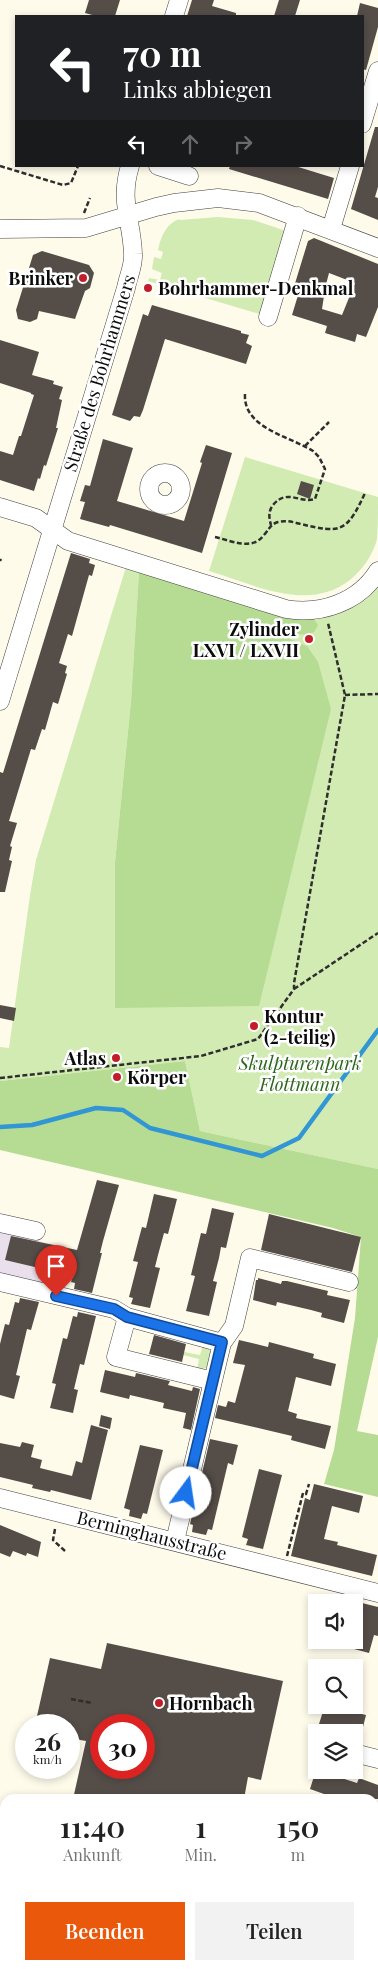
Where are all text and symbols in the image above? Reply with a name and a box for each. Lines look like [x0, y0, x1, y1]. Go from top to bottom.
text: 70 m [123, 29, 201, 76]
icon: left [40, 35, 105, 100]
text: Links abbiegen [123, 74, 272, 104]
icon: left [123, 130, 151, 158]
icon: ahead [176, 130, 204, 158]
icon: right [229, 130, 257, 158]
place label: Brinker [8, 266, 74, 290]
street label: Straße des Bohrhammers [58, 271, 140, 475]
marker: Brinker [77, 272, 89, 284]
place label: Bohrhammer-Denkmal [158, 276, 354, 300]
marker: Bohrhammer-Denkmal [142, 282, 154, 294]
place label: Zylinder LXVI / LXVII [193, 617, 300, 662]
marker: Zylinder LXVI / LXVII [303, 633, 315, 645]
place label: Kontur (2-teilig) [264, 1004, 336, 1049]
marker: Kontur (2-teilig) [248, 1020, 260, 1032]
place label: Atlas [63, 1046, 106, 1070]
park label: Skulpturenpark Flottmann [238, 1051, 361, 1096]
marker: Atlas [110, 1052, 122, 1064]
place label: Körper [127, 1065, 187, 1089]
marker: Körper [111, 1071, 123, 1083]
pin [35, 1245, 77, 1296]
icon: arrive [42, 1252, 70, 1280]
position arrow [159, 1466, 211, 1518]
street label: Berninghausstraße [75, 1505, 229, 1565]
map controls [308, 1594, 363, 1779]
button: sound [308, 1594, 363, 1649]
button: search [308, 1659, 363, 1714]
place label: Hornbach [169, 1691, 252, 1715]
marker: Hornbach [153, 1697, 165, 1709]
speed limit sign: 30 [90, 1714, 155, 1779]
text: 26 [34, 1724, 61, 1757]
button: layers [308, 1724, 363, 1779]
text: km/h [33, 1751, 62, 1767]
text: 11:40 [59, 1806, 125, 1846]
text: 1 [195, 1806, 206, 1846]
text: 150 [276, 1806, 320, 1846]
text: Ankunft [63, 1844, 121, 1865]
text: Min. [185, 1844, 217, 1865]
text: m [291, 1844, 305, 1865]
button: Beenden [25, 1902, 185, 1960]
button: Teilen [195, 1902, 354, 1960]

